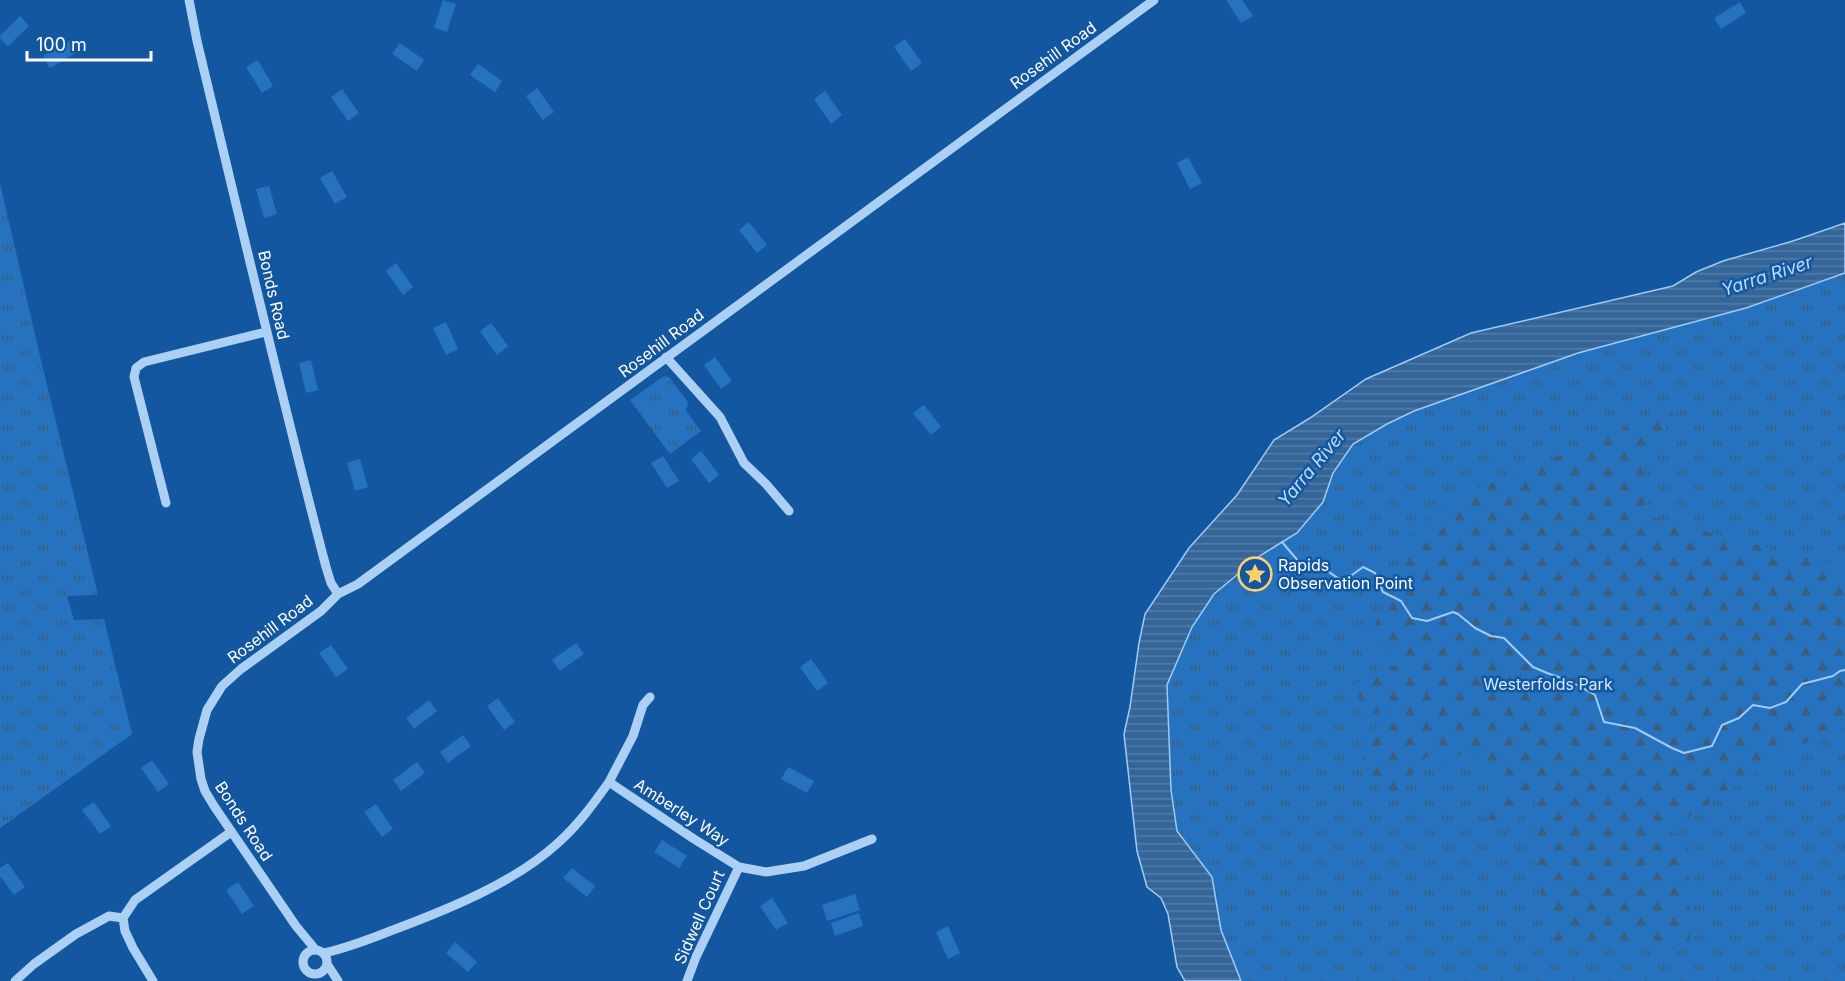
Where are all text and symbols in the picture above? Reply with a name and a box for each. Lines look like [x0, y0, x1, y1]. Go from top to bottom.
street label: Rosehill Road [1006, 17, 1100, 93]
scale bar [27, 24, 152, 62]
text: 100 m [36, 34, 87, 55]
street label: Bonds Road [254, 248, 294, 342]
water label: Yarra River [1719, 251, 1816, 300]
street label: Rosehill Road [614, 304, 708, 382]
water label: Yarra River [1273, 424, 1351, 511]
place label: Rapids Observation Point [1278, 555, 1413, 593]
place icon: Rapids Observation Point [1237, 556, 1273, 592]
street label: Rosehill Road [223, 590, 317, 668]
park label: Westerfolds Park [1483, 674, 1613, 694]
street label: Amberley Way [631, 774, 733, 850]
street label: Bonds Road [211, 777, 277, 865]
street label: Sidwell Court [669, 867, 729, 967]

